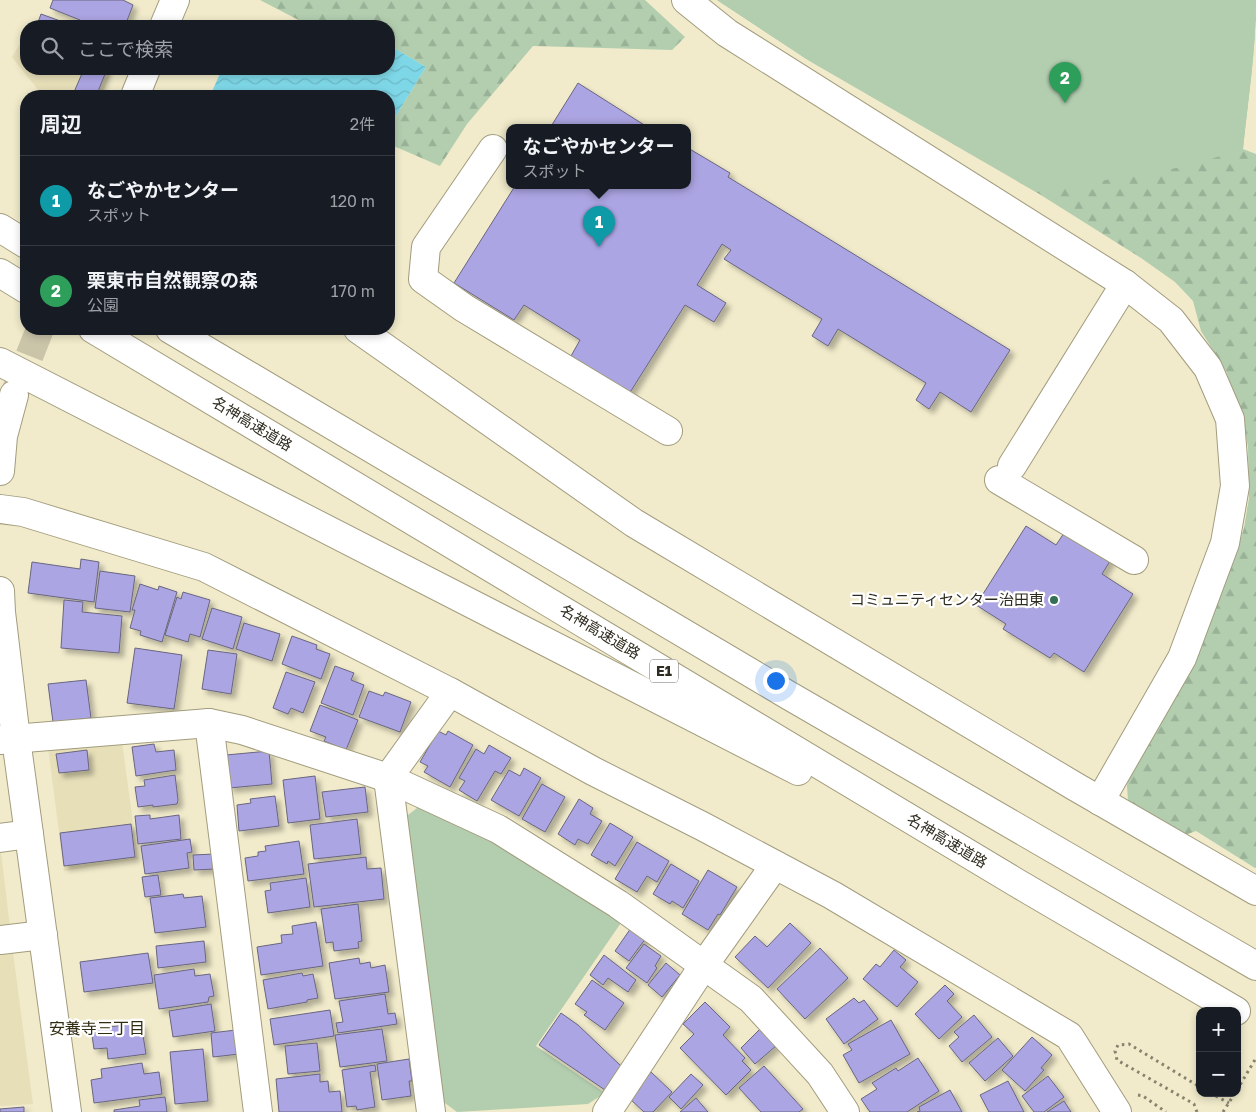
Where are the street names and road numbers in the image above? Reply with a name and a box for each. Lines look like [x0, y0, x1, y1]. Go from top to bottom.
street label: 名神高速道路 [209, 392, 296, 454]
street label: 名神高速道路 [557, 600, 644, 662]
road number: E1 [650, 659, 678, 682]
street label: 名神高速道路 [904, 809, 991, 871]

